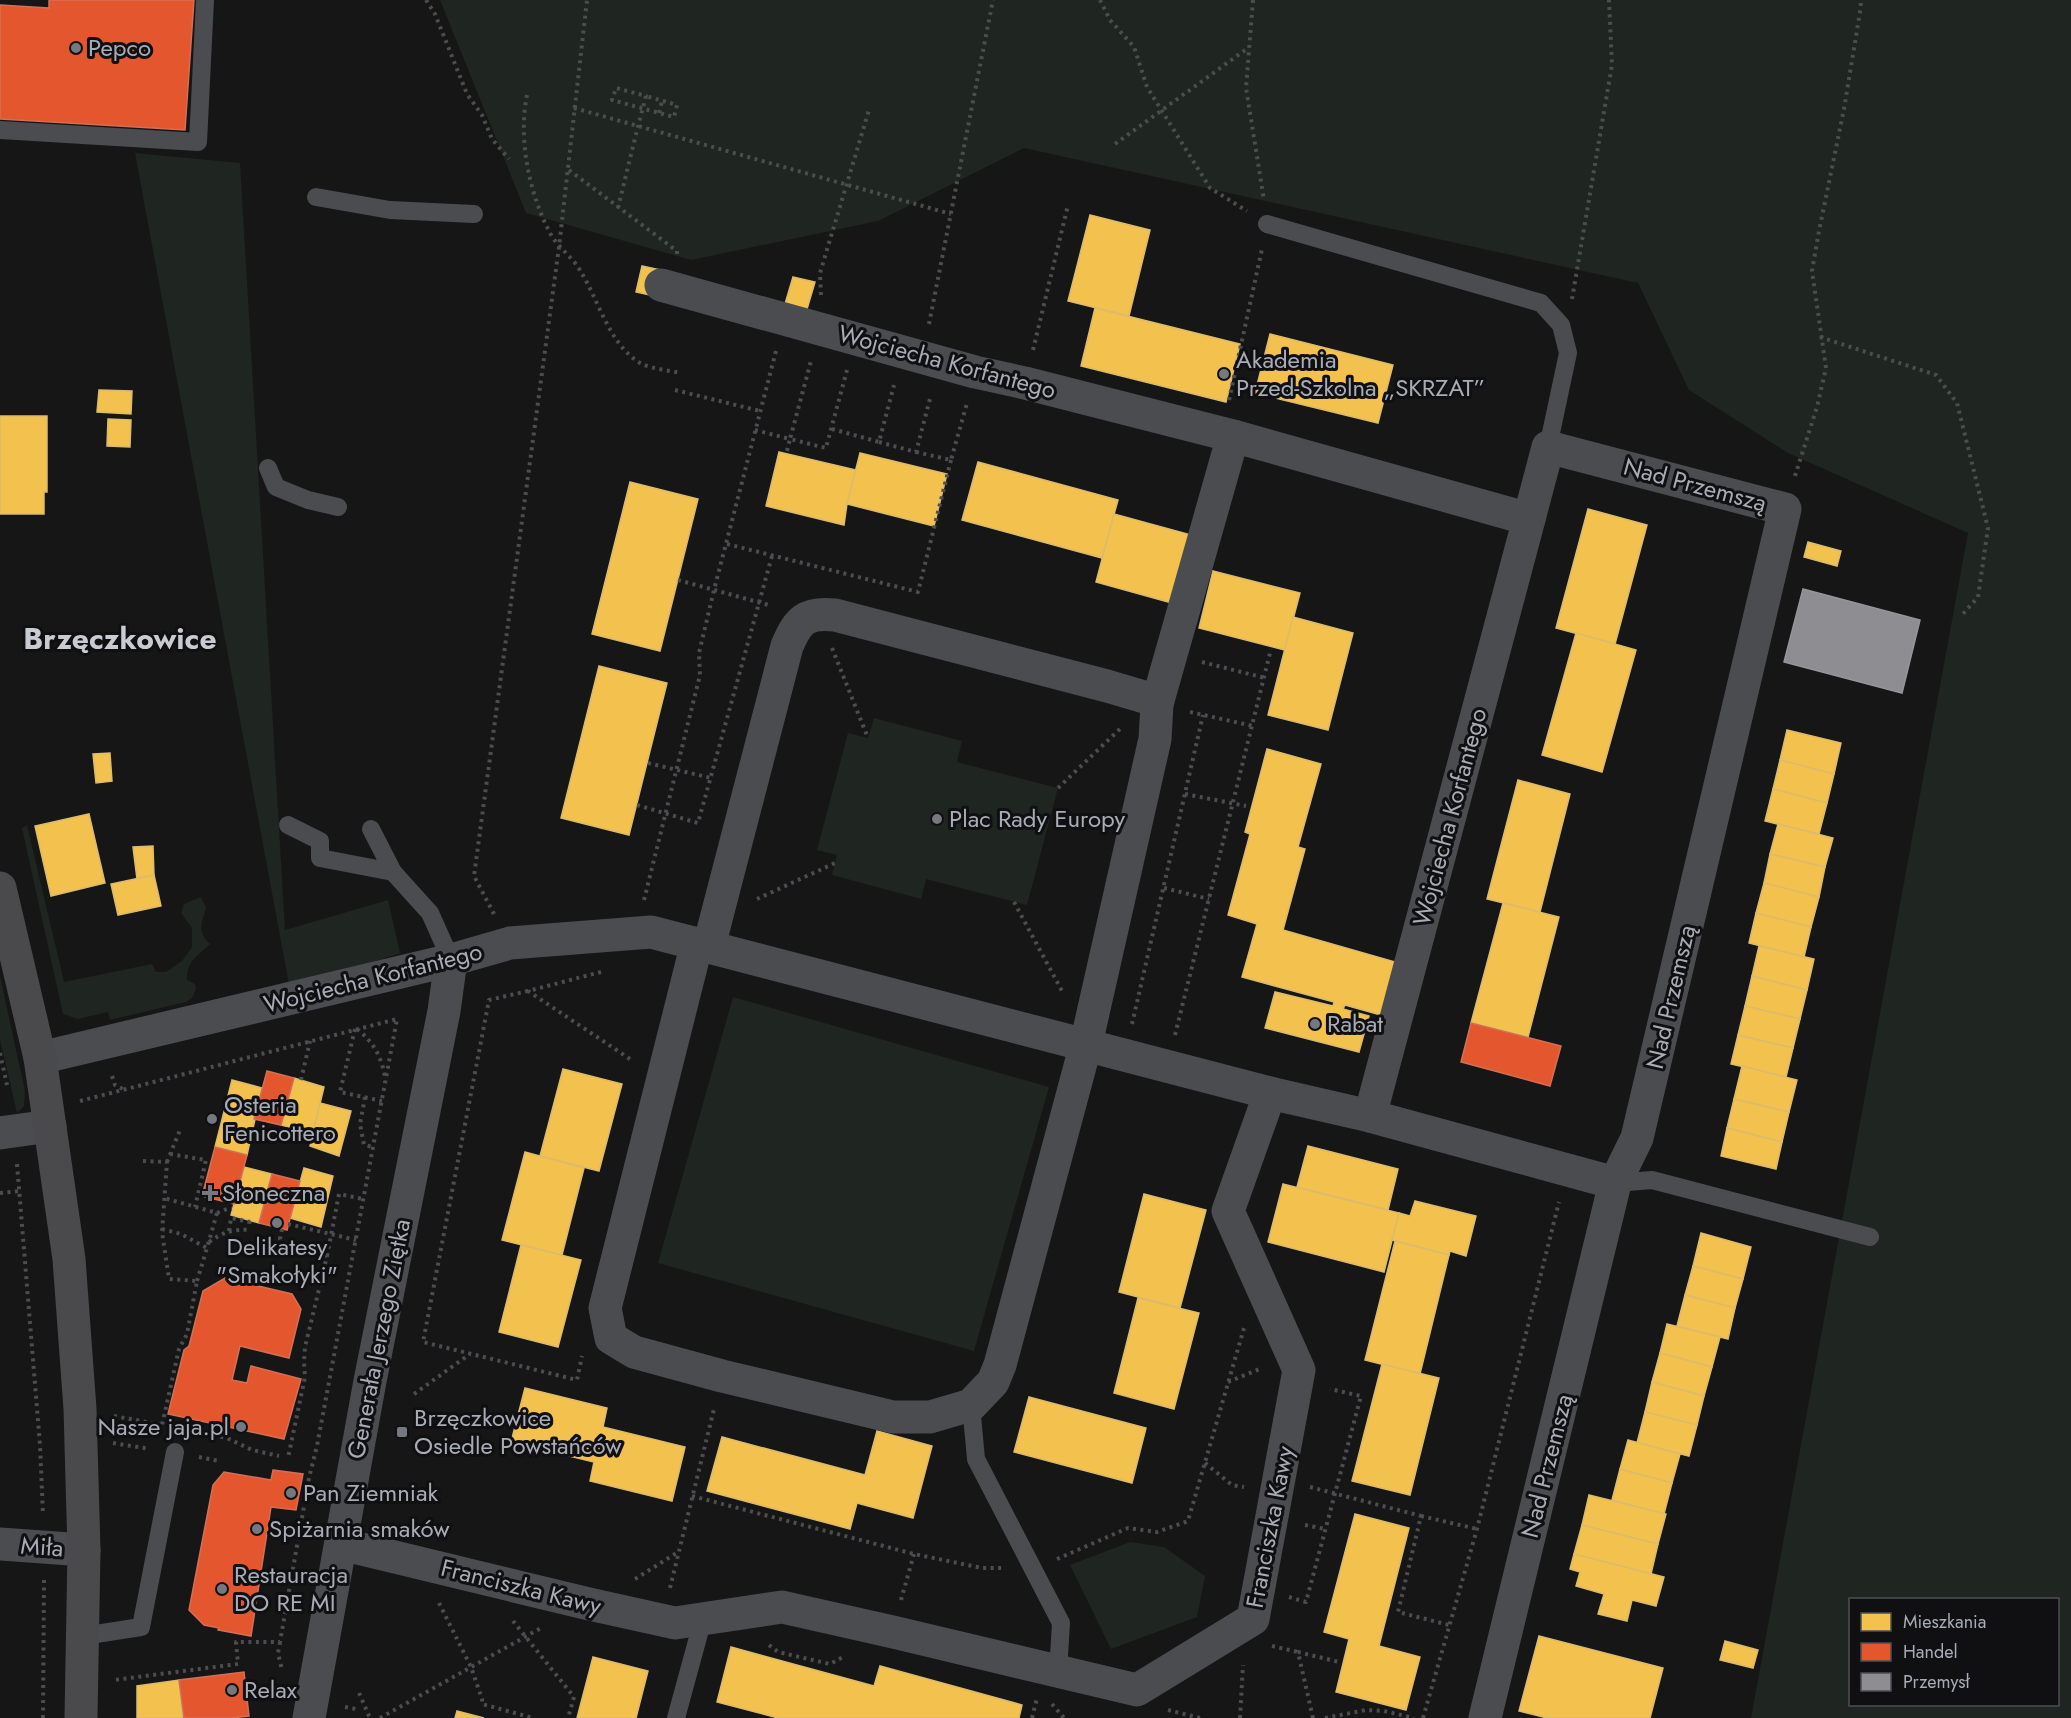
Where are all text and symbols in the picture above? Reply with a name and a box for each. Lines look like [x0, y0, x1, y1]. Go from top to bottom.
place label: Pepco [88, 30, 151, 65]
marker: Pepco [69, 41, 83, 55]
street label: Wojciecha Korfantego [834, 316, 1060, 407]
place label: Akademia Przed-Szkolna „SKRZAT” [1236, 342, 1485, 405]
marker: Akademia Przed-Szkolna „SKRZAT” [1217, 367, 1231, 381]
street label: Nad Przemszą [1620, 449, 1771, 521]
district label: Brzęczkowice [23, 617, 217, 660]
street label: Wojciecha Korfantego [1404, 704, 1495, 930]
place label: Plac Rady Europy [949, 801, 1125, 836]
marker: Plac Rady Europy [930, 812, 944, 826]
street label: Nad Przemszą [1637, 921, 1704, 1072]
street label: Wojciecha Korfantego [260, 933, 486, 1022]
place label: Rabat [1327, 1006, 1383, 1041]
marker: Rabat [1308, 1017, 1322, 1031]
place label: Osteria Fenicottero [224, 1087, 336, 1150]
marker: Osteria Fenicottero [205, 1112, 219, 1126]
place label: Słoneczna [222, 1175, 325, 1210]
marker: Słoneczna [203, 1186, 217, 1200]
marker: Delikatesy "Smakołyki" [270, 1216, 284, 1230]
street label: Generała Jerzego Ziętka [338, 1216, 419, 1462]
place label: Delikatesy "Smakołyki" [216, 1229, 338, 1292]
street label: Nad Przemszą [1512, 1390, 1581, 1541]
place label: Brzęczkowice Osiedle Powstańców [414, 1400, 622, 1463]
place label: Nasze jaja.pl [97, 1409, 229, 1444]
marker: Nasze jaja.pl [234, 1420, 248, 1434]
marker: Brzęczkowice Osiedle Powstańców [395, 1425, 409, 1439]
street label: Franciszka Kawy [1237, 1443, 1302, 1611]
place label: Pan Ziemniak [303, 1475, 439, 1510]
marker: Pan Ziemniak [284, 1486, 298, 1500]
place label: Spiżarnia smaków [269, 1511, 450, 1546]
marker: Spiżarnia smaków [250, 1522, 264, 1536]
street label: Miła [19, 1528, 65, 1565]
street label: Franciszka Kawy [437, 1550, 605, 1623]
place label: Restauracja DO RE MI [234, 1557, 348, 1620]
marker: Restauracja DO RE MI [215, 1582, 229, 1596]
legend [1849, 1598, 2059, 1706]
text: Mieszkania [1903, 1609, 1986, 1635]
text: Handel [1903, 1639, 1958, 1665]
text: Przemysł [1903, 1669, 1971, 1695]
place label: Relax [244, 1672, 298, 1707]
marker: Relax [225, 1683, 239, 1697]

